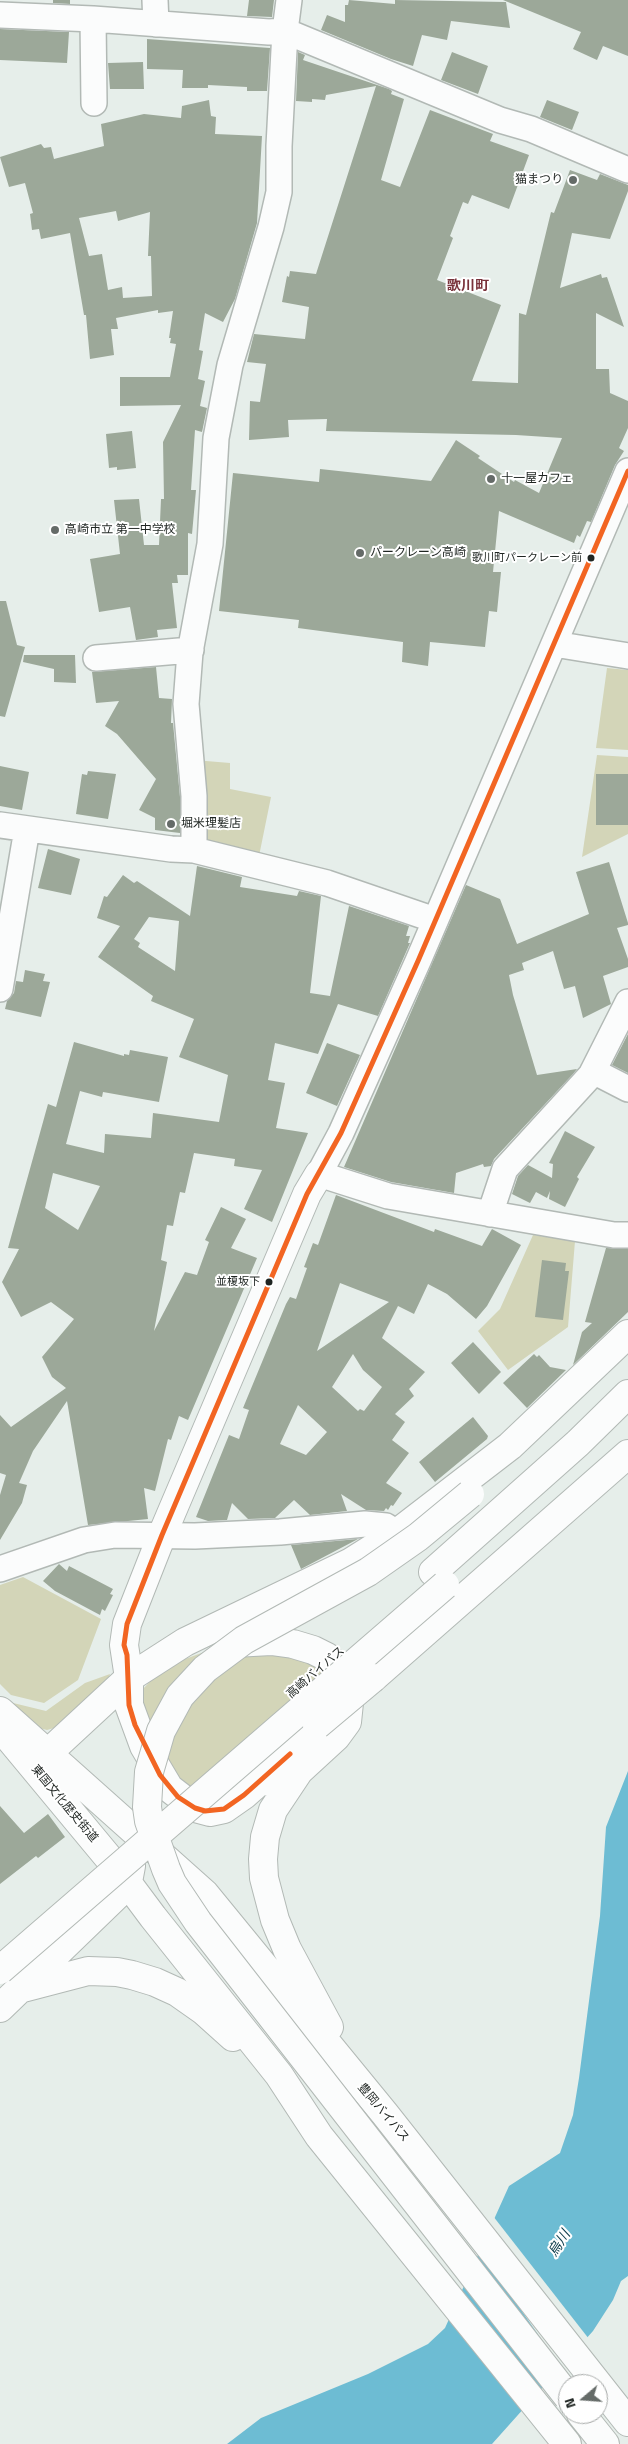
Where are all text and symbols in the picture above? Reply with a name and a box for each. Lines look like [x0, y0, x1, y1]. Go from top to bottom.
place label: 猫まつり [515, 173, 563, 187]
marker: 猫まつり [567, 174, 579, 186]
district label: 歌川町 [447, 279, 489, 295]
place label: 十一屋カフェ [501, 472, 573, 486]
marker: 十一屋カフェ [485, 473, 497, 485]
place label: 高崎市立 第一中学校 [65, 523, 176, 537]
marker: 高崎市立 第一中学校 [49, 524, 61, 536]
place label: パークレーン高崎 [370, 546, 466, 560]
marker: パークレーン高崎 [354, 547, 366, 559]
place label: 歌川町パークレーン前 [472, 551, 582, 565]
marker: 歌川町パークレーン前 [586, 553, 596, 563]
place label: 堀米理髪店 [181, 817, 241, 831]
marker: 堀米理髪店 [165, 818, 177, 830]
place label: 並榎坂下 [216, 1275, 260, 1289]
marker: 並榎坂下 [264, 1277, 274, 1287]
street label: 高崎バイパス [284, 1644, 348, 1702]
street label: 東国文化歴史街道 [28, 1763, 100, 1845]
street label: 豊岡バイパス [354, 2081, 412, 2145]
water label: 烏川 [545, 2228, 575, 2260]
north arrow [558, 2374, 608, 2424]
text: N [558, 2396, 581, 2411]

